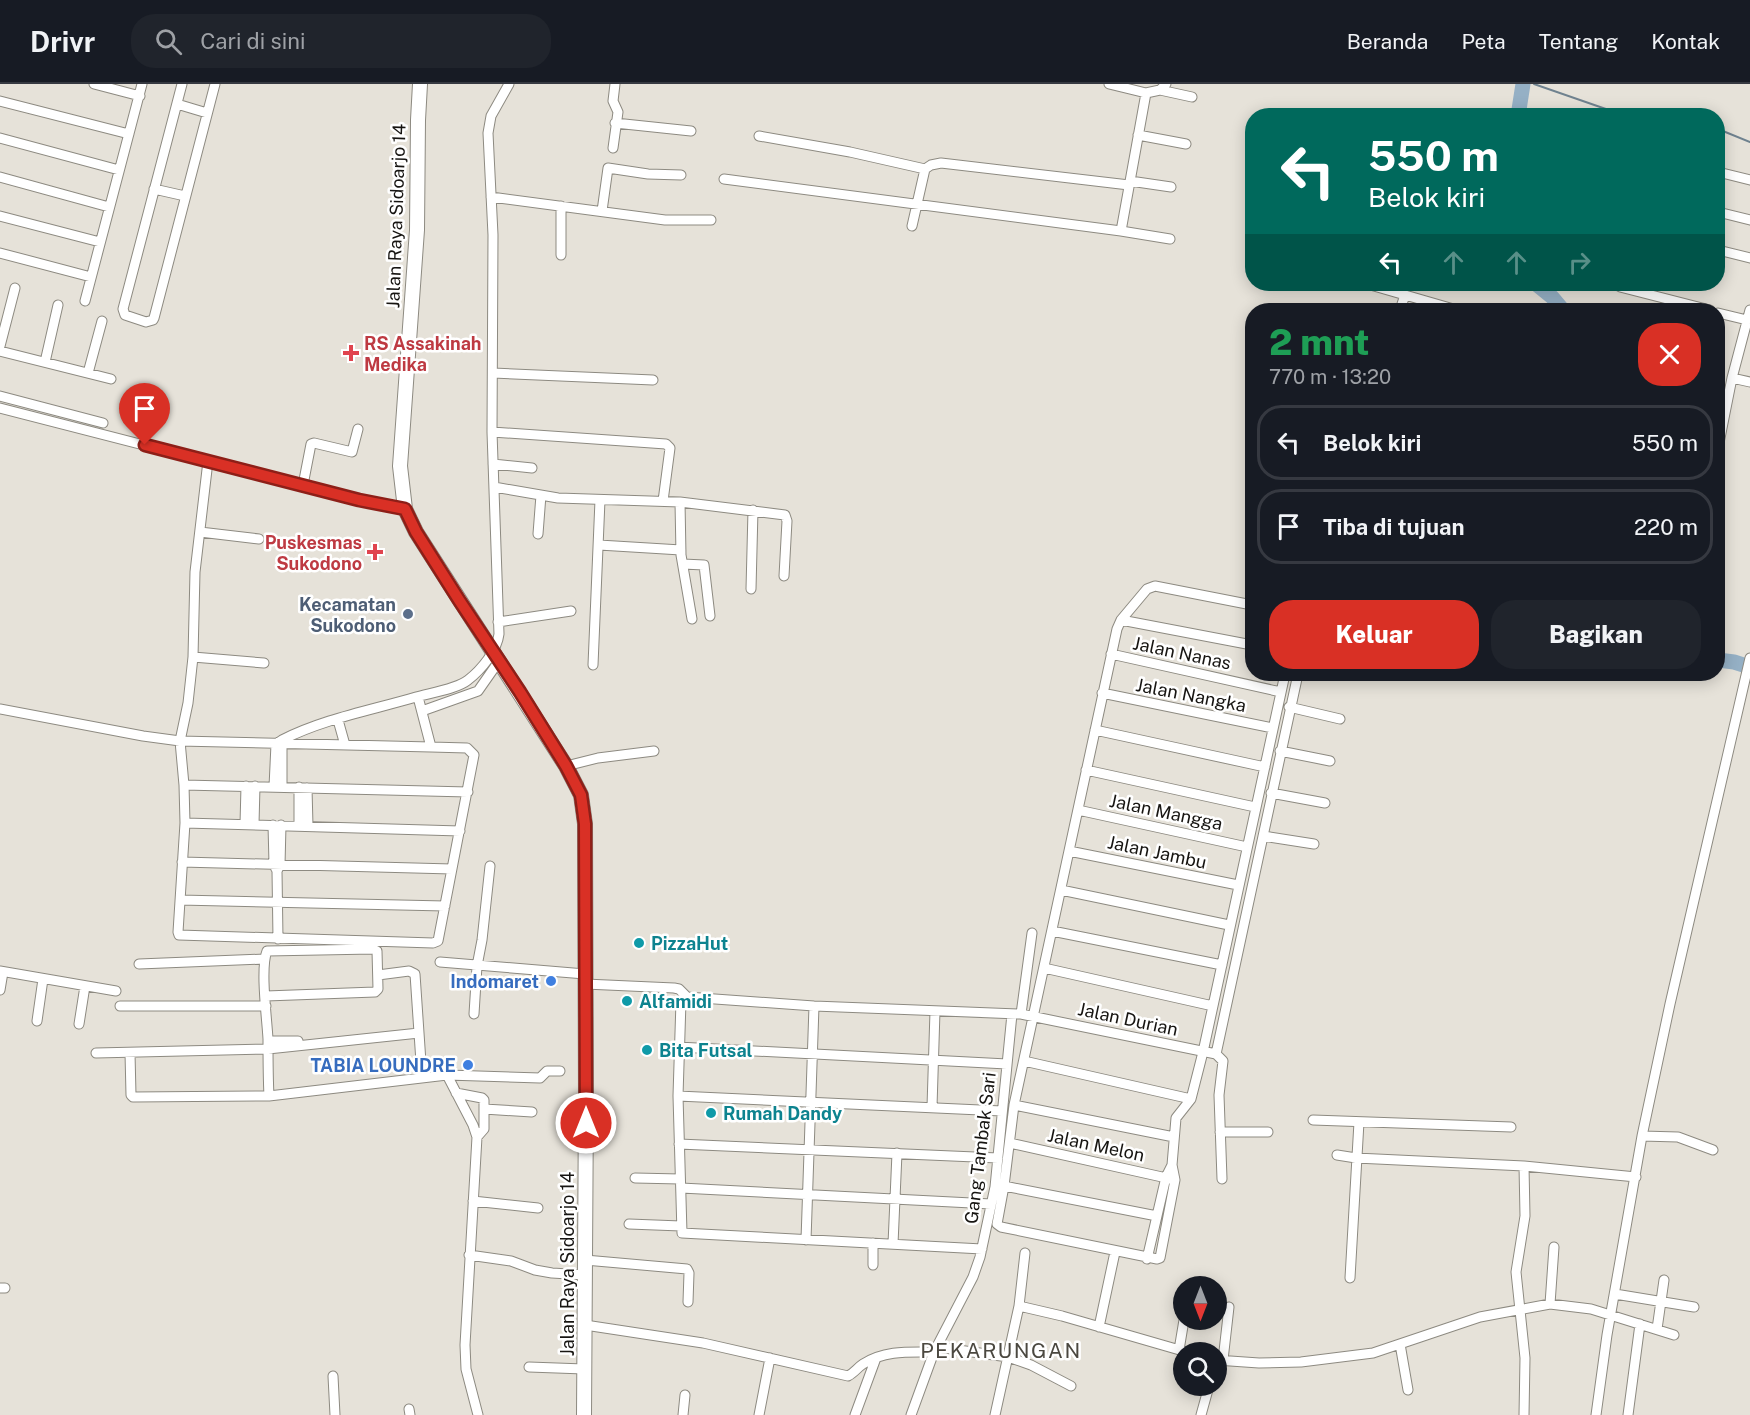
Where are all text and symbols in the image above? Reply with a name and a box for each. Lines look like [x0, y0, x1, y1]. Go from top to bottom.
search box [131, 14, 551, 68]
text: Drivr [30, 25, 95, 58]
icon: search [152, 25, 185, 58]
text: Cari di sini [200, 28, 305, 54]
text: Beranda [1347, 29, 1428, 54]
text: Peta [1461, 29, 1506, 54]
text: Tentang [1539, 29, 1618, 54]
text: Kontak [1651, 29, 1720, 54]
street label: Jalan Raya Sidoarjo 14 [382, 123, 410, 309]
text: 550 m [1368, 131, 1499, 180]
icon: left [1269, 132, 1347, 210]
text: Belok kiri [1368, 181, 1485, 213]
icon: left [1374, 246, 1407, 279]
icon: ahead [1437, 246, 1470, 279]
icon: ahead [1500, 246, 1533, 279]
icon: right [1563, 246, 1596, 279]
text: 2 mnt [1269, 321, 1370, 363]
button: close [1638, 323, 1701, 386]
place label: RS Assakinah Medika [364, 333, 482, 375]
marker: RS Assakinah Medika [342, 344, 360, 362]
text: 770 m · 13:20 [1269, 365, 1391, 389]
pin [119, 383, 170, 445]
icon: arrive [128, 392, 161, 425]
icon: left [1272, 426, 1305, 459]
text: Belok kiri [1323, 430, 1421, 456]
text: 550 m [1632, 430, 1698, 456]
icon: arrive [1272, 510, 1305, 543]
text: Tiba di tujuan [1323, 514, 1464, 540]
text: 220 m [1634, 514, 1698, 540]
place label: Puskesmas Sukodono [265, 532, 362, 574]
marker: Puskesmas Sukodono [366, 543, 384, 561]
place label: Kecamatan Sukodono [299, 594, 396, 636]
button: Keluar [1269, 600, 1479, 669]
button: Bagikan [1491, 600, 1701, 669]
marker: Kecamatan Sukodono [401, 607, 415, 621]
street label: Jalan Nanas [1131, 632, 1233, 674]
street label: Jalan Nangka [1134, 674, 1248, 716]
street label: Jalan Mangga [1108, 790, 1224, 834]
street label: Jalan Jambu [1106, 831, 1208, 873]
place label: PizzaHut [651, 933, 728, 954]
marker: PizzaHut [632, 936, 646, 950]
place label: Indomaret [450, 971, 539, 992]
marker: Indomaret [544, 974, 558, 988]
place label: Alfamidi [639, 991, 712, 1012]
marker: Alfamidi [620, 994, 634, 1008]
street label: Jalan Durian [1076, 998, 1180, 1040]
place label: Bita Futsal [659, 1040, 753, 1061]
marker: Bita Futsal [640, 1043, 654, 1057]
place label: TABIA LOUNDRE [311, 1055, 456, 1076]
marker: TABIA LOUNDRE [461, 1058, 475, 1072]
street label: Gang Tambak Sari [960, 1071, 1000, 1225]
position arrow [554, 1091, 618, 1155]
place label: Rumah Dandy [723, 1103, 842, 1124]
marker: Rumah Dandy [704, 1106, 718, 1120]
street label: Jalan Melon [1046, 1124, 1146, 1166]
street label: Jalan Raya Sidoarjo 14 [557, 1172, 578, 1356]
north arrow [1173, 1276, 1227, 1330]
map controls [1173, 1276, 1227, 1396]
district label: PEKARUNGAN [920, 1338, 1082, 1363]
button: search [1173, 1342, 1227, 1396]

